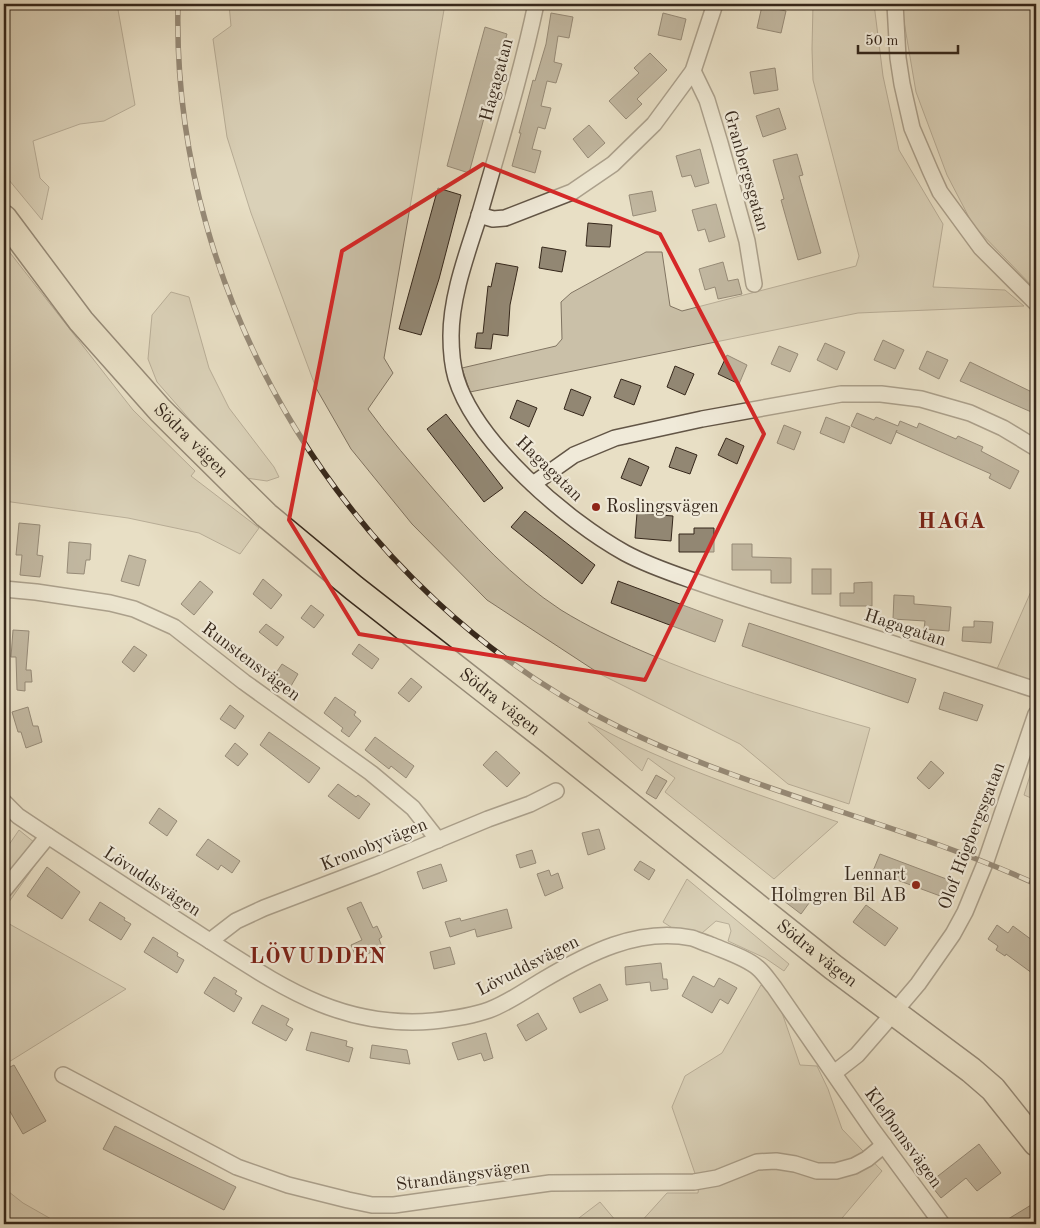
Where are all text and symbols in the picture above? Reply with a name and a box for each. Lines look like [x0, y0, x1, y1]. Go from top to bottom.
scale bar [858, 22, 958, 54]
text: 50 m [865, 34, 899, 49]
street label: Hagagatan [477, 36, 517, 123]
street label: Granbergsgatan [720, 108, 772, 234]
street label: Södra vägen [150, 400, 232, 481]
street label: Hagagatan [512, 433, 586, 505]
place label: Roslingsvägen [606, 498, 719, 516]
marker: Roslingsvägen [590, 501, 602, 513]
district label: HAGA [918, 511, 986, 533]
street label: Hagagatan [862, 606, 949, 650]
street label: Runstensvägen [198, 619, 304, 705]
street label: Södra vägen [456, 665, 544, 739]
street label: Olof Högbergsgatan [936, 760, 1008, 912]
street label: Kronobyvägen [318, 815, 430, 875]
street label: Lövuddsvägen [100, 844, 204, 920]
place label: Lennart Holmgren Bil AB [770, 866, 906, 905]
marker: Lennart Holmgren Bil AB [910, 879, 922, 891]
street label: Södra vägen [773, 917, 861, 991]
street label: Lövuddsvägen [474, 932, 582, 999]
district label: LÖVUDDEN [249, 942, 387, 968]
street label: Klefbomsvägen [861, 1085, 945, 1192]
street label: Strandängsvägen [395, 1158, 531, 1194]

